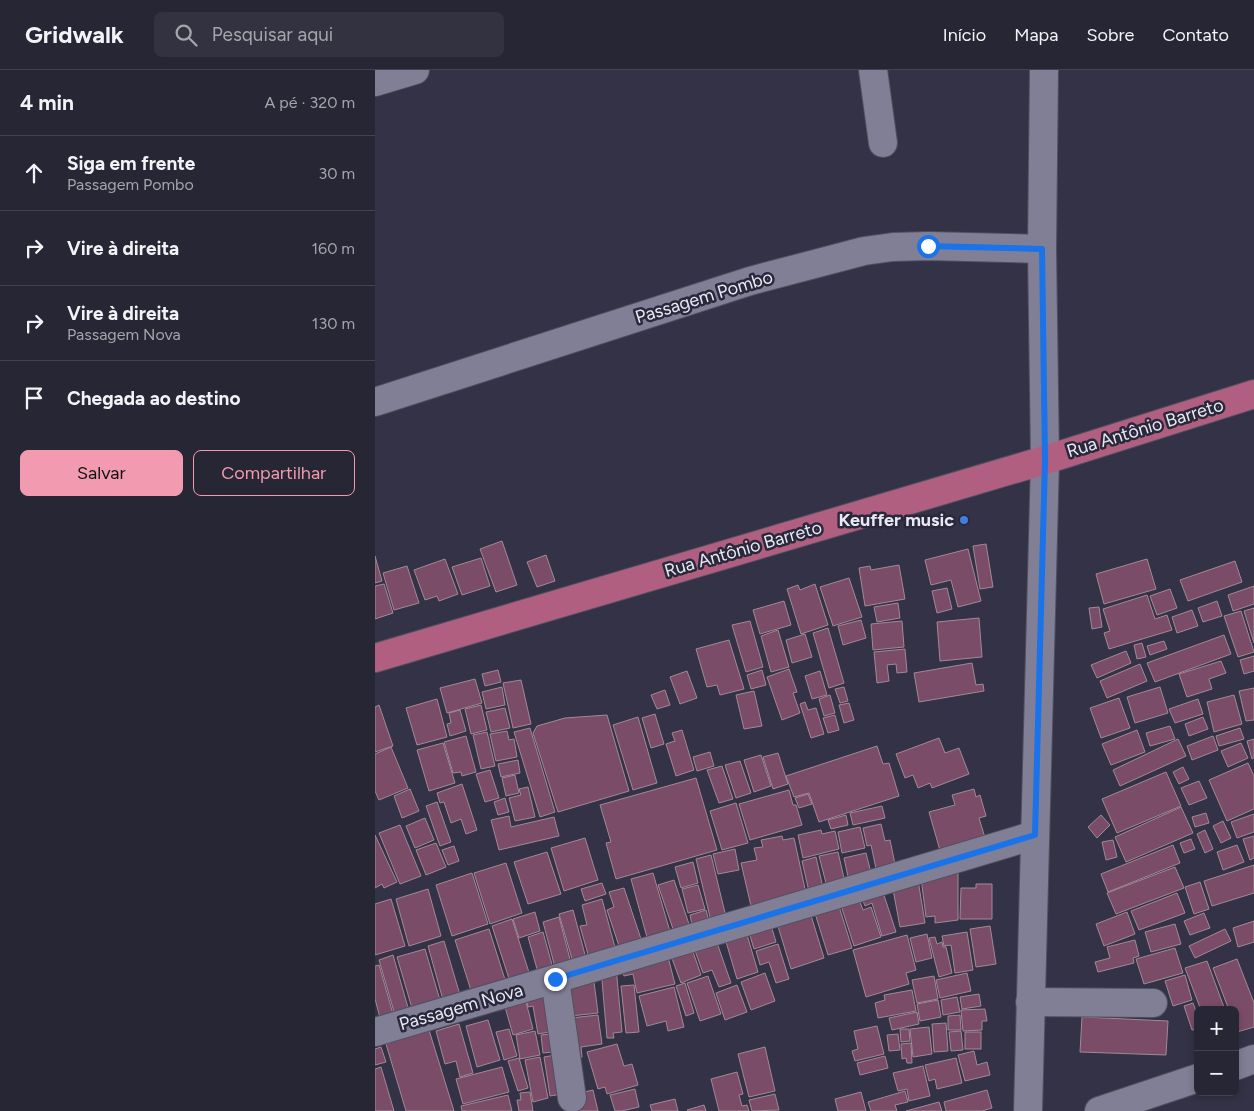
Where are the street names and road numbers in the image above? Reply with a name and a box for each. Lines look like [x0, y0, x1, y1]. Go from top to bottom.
street label: Passagem Pombo [633, 266, 775, 328]
street label: Rua Antônio Barreto [1064, 394, 1226, 462]
street label: Rua Antônio Barreto [662, 516, 824, 582]
street label: Passagem Nova [396, 979, 526, 1035]

